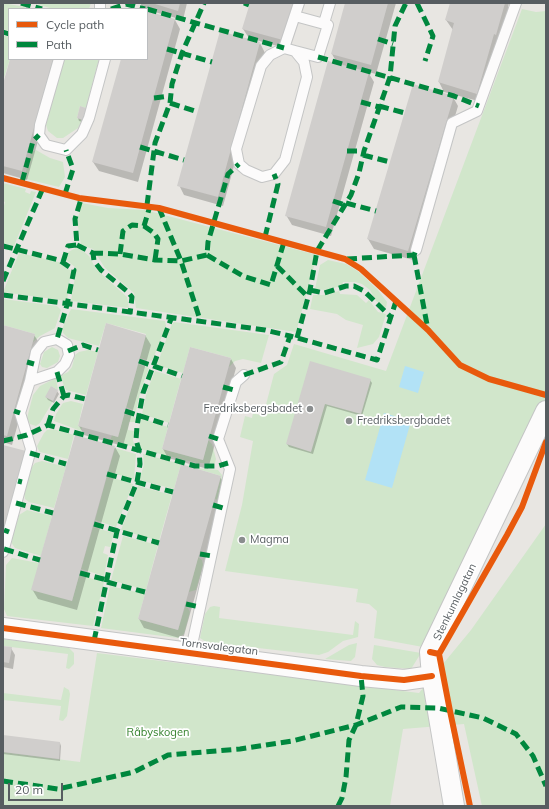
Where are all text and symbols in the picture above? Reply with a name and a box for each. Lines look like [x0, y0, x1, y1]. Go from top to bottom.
legend [8, 8, 148, 60]
text: Cycle path [46, 17, 104, 32]
text: Path [46, 37, 72, 52]
place label: Fredriksbergsbadet [204, 402, 302, 416]
marker: Fredriksbergsbadet [305, 404, 315, 414]
place label: Fredriksbergbadet [357, 414, 450, 428]
marker: Fredriksbergbadet [344, 416, 354, 426]
place label: Magma [250, 533, 289, 547]
marker: Magma [237, 535, 247, 545]
street label: Stenkumlagatan [431, 561, 479, 643]
street label: Tornsvalegatan [179, 636, 259, 658]
park label: Råbyskogen [127, 726, 189, 740]
scale bar [10, 775, 65, 801]
text: 20 m [15, 782, 43, 797]

